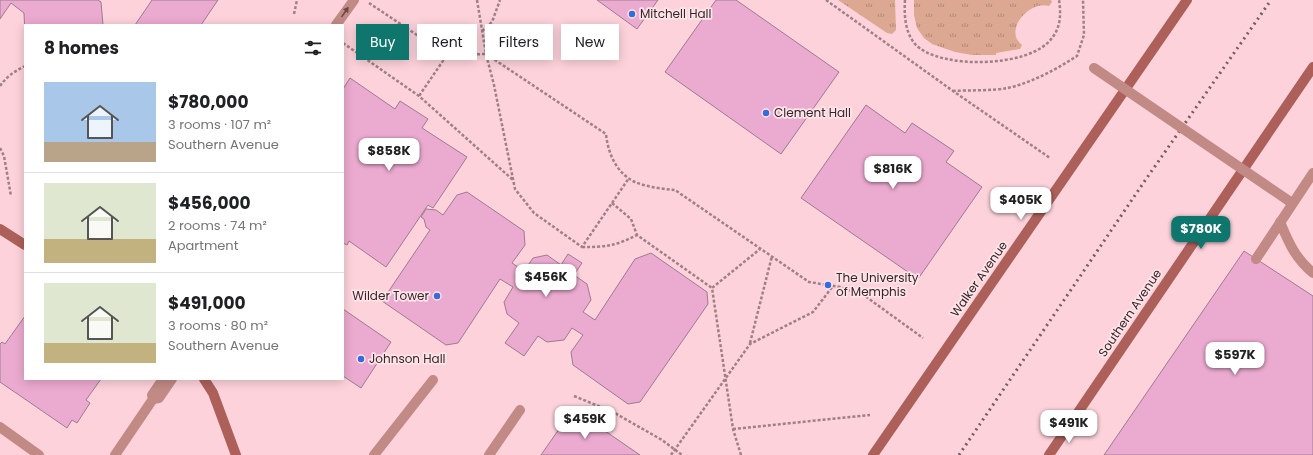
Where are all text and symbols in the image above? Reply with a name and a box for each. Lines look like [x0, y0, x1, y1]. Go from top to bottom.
place label: Mitchell Hall [640, 5, 712, 22]
one-way arrow [341, 7, 349, 18]
marker: Mitchell Hall [627, 9, 637, 19]
chip: Buy [356, 24, 409, 60]
chip: Rent [417, 24, 477, 60]
chip: Filters [485, 24, 553, 60]
chip: New [561, 24, 619, 60]
text: 8 homes [44, 36, 119, 60]
icon: filters [302, 37, 324, 59]
text: $780,000 [168, 90, 249, 114]
icon: home [76, 98, 124, 146]
place label: Clement Hall [774, 104, 851, 121]
marker: Clement Hall [761, 108, 771, 118]
text: 3 rooms · 107 m² [168, 115, 271, 134]
text: Southern Avenue [168, 135, 279, 154]
pin: $858K [361, 138, 417, 172]
text: $858K [368, 141, 410, 160]
pin: $816K [865, 156, 921, 190]
text: $816K [873, 159, 913, 178]
pin: $405K [993, 187, 1049, 221]
text: $405K [999, 190, 1043, 209]
text: $456,000 [168, 191, 251, 215]
icon: home [76, 199, 124, 247]
text: 2 rooms · 74 m² [168, 216, 267, 235]
pin: $780K [1173, 216, 1229, 250]
text: $780K [1180, 219, 1222, 238]
text: Apartment [168, 236, 238, 255]
street label: Walker Avenue [946, 237, 1011, 320]
pin: $456K [518, 264, 574, 298]
street label: Southern Avenue [1094, 266, 1165, 360]
text: $456K [524, 267, 568, 286]
place label: The University of Memphis [836, 269, 919, 300]
marker: The University of Memphis [823, 280, 833, 290]
place label: Wilder Tower [352, 287, 430, 304]
text: $491,000 [168, 291, 246, 315]
marker: Wilder Tower [432, 291, 442, 301]
icon: home [76, 299, 124, 347]
text: 3 rooms · 80 m² [168, 316, 268, 335]
text: Southern Avenue [168, 336, 279, 355]
pin: $597K [1207, 342, 1263, 376]
text: $597K [1214, 345, 1256, 364]
place label: Johnson Hall [369, 350, 446, 367]
marker: Johnson Hall [356, 354, 366, 364]
pin: $459K [557, 406, 613, 440]
text: $459K [564, 409, 606, 428]
pin: $491K [1041, 410, 1097, 444]
text: $491K [1049, 413, 1089, 432]

